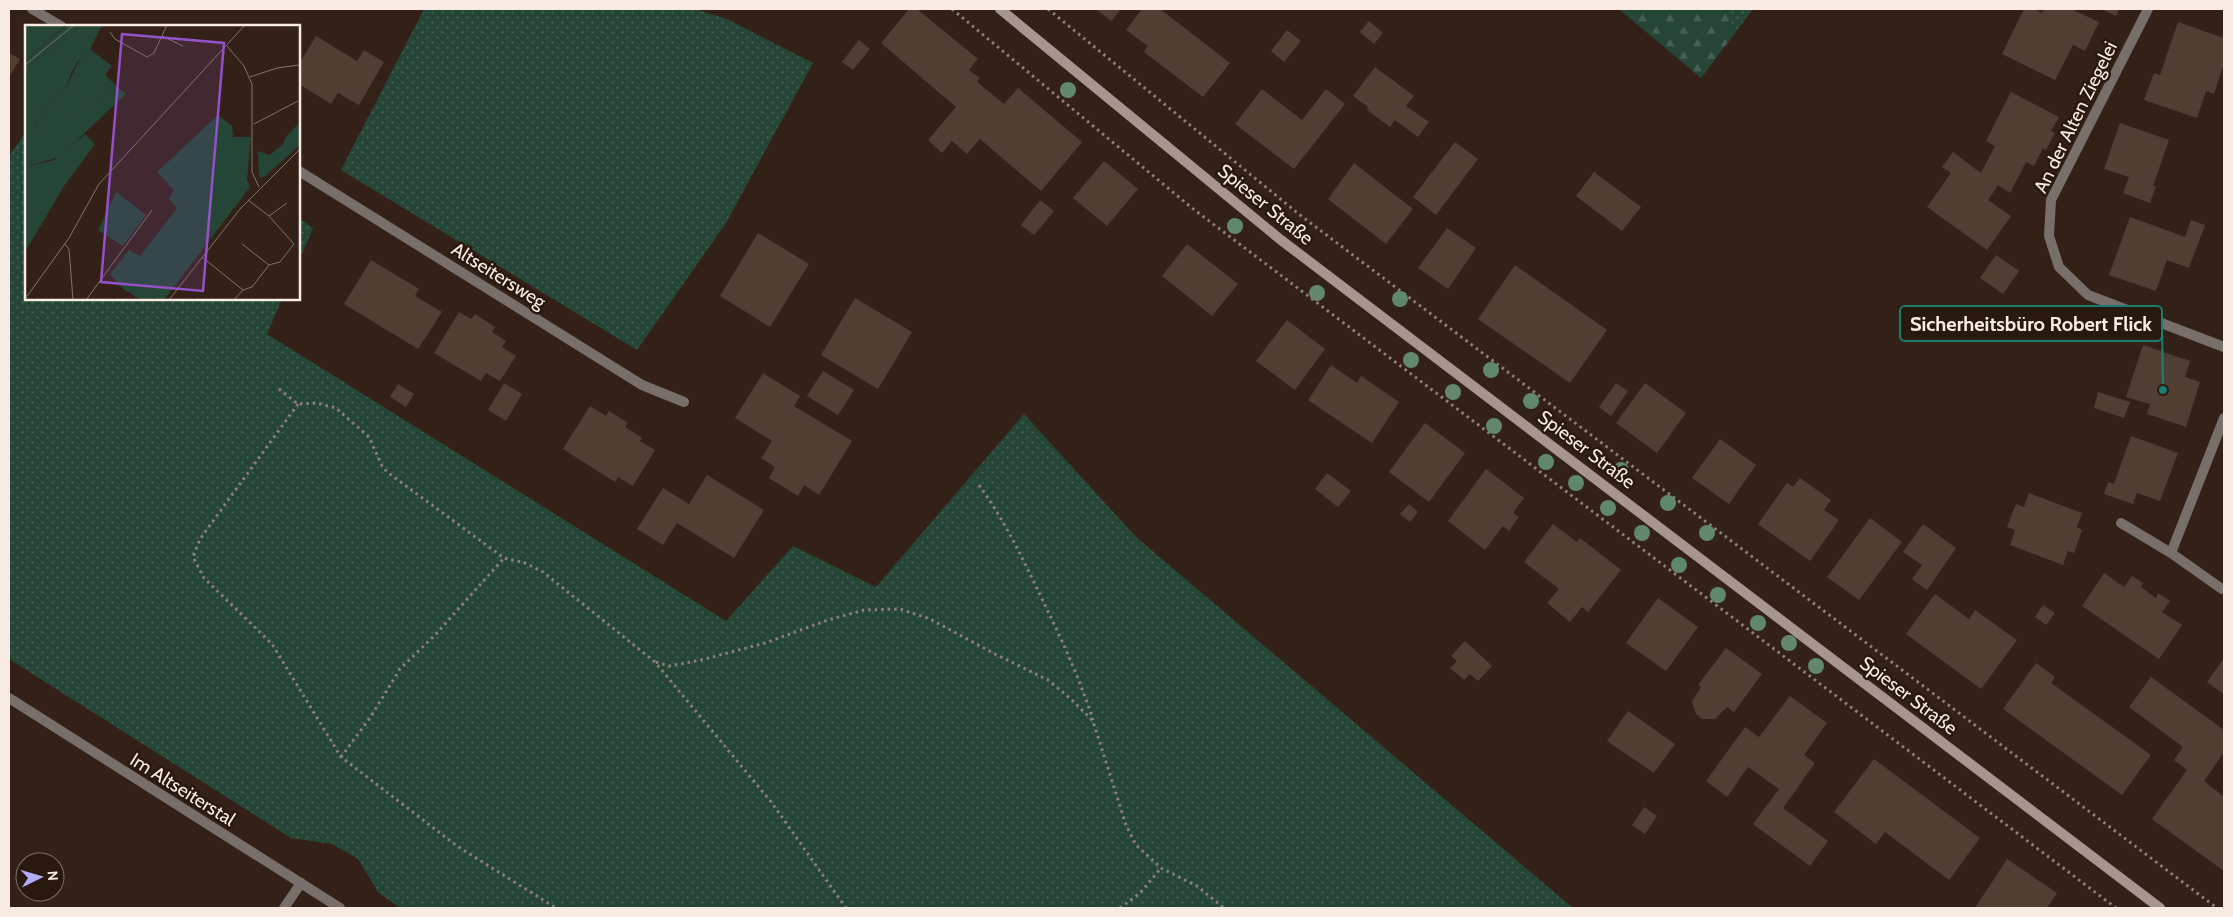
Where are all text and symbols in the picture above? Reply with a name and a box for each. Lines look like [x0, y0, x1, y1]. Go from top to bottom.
inset map [25, 25, 300, 300]
street label: An der Alten Ziegelei [2029, 38, 2122, 197]
street label: Spieser Straße [1213, 159, 1318, 250]
street label: Altseitersweg [447, 237, 551, 314]
callout: Sicherheitsbüro Robert Flick [1900, 306, 2162, 341]
text: Sicherheitsbüro Robert Flick [1910, 312, 2152, 336]
street label: Spieser Straße [1533, 405, 1640, 494]
street label: Spieser Straße [1855, 651, 1962, 740]
street label: Im Altseiterstal [126, 748, 240, 831]
north arrow [15, 852, 65, 902]
text: N [44, 870, 62, 882]

